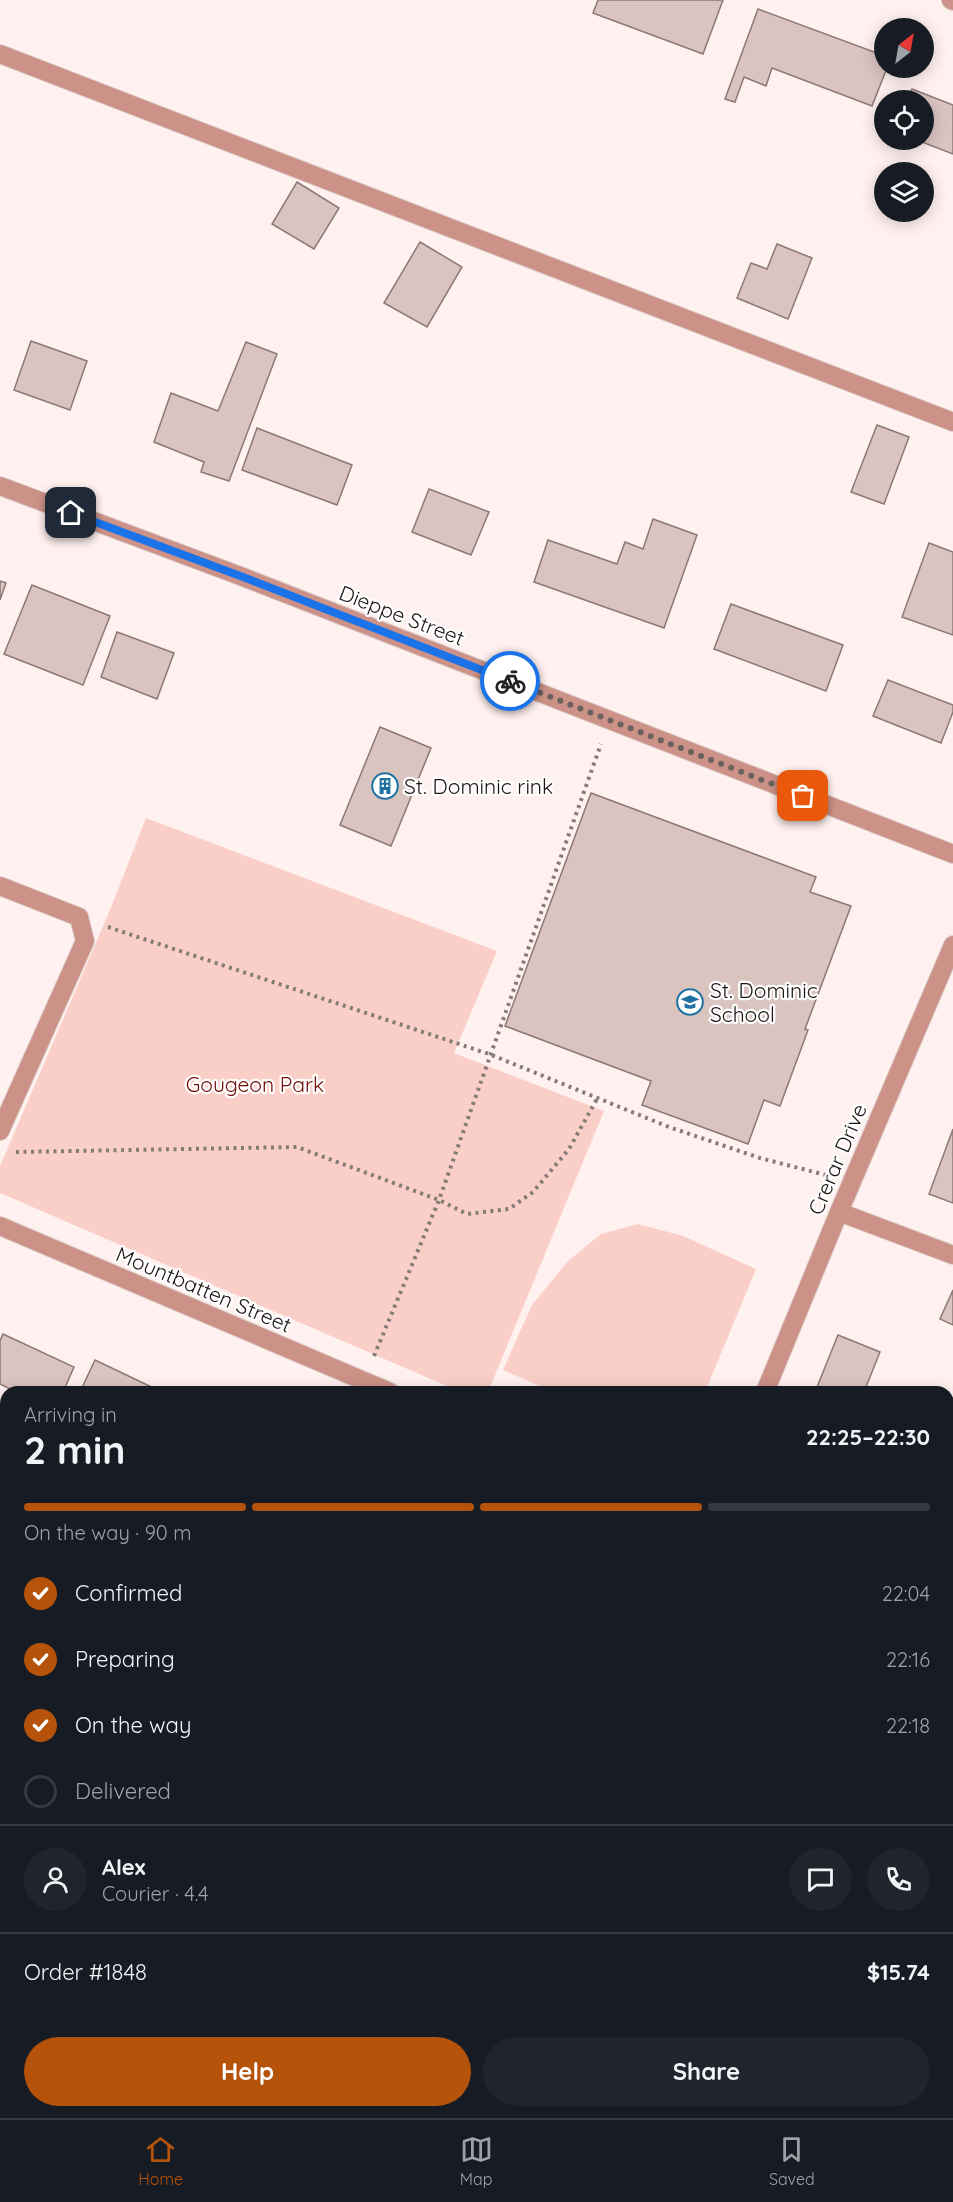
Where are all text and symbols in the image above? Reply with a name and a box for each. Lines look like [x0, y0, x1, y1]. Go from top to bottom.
north arrow [874, 18, 934, 78]
map controls [874, 18, 934, 222]
button: locate [874, 90, 934, 150]
button: layers [874, 162, 934, 222]
pin [45, 487, 96, 538]
icon: home [54, 496, 87, 529]
street label: Dieppe Street [336, 579, 468, 651]
courier [480, 651, 540, 711]
icon: bike [494, 665, 527, 698]
pin [777, 770, 828, 821]
building icon: St. Dominic rink [370, 771, 400, 801]
place label: St. Dominic rink [404, 773, 553, 799]
icon: bag [786, 779, 819, 812]
place label: St. Dominic School [710, 977, 818, 1027]
school or university icon: St. Dominic School [675, 987, 705, 1017]
park label: Gougeon Park [186, 1071, 324, 1097]
street label: Crerar Drive [802, 1100, 872, 1218]
street label: Mountbatten Street [112, 1240, 296, 1338]
text: Arriving in [24, 1402, 117, 1427]
text: 22:25–22:30 [806, 1423, 930, 1451]
text: 2 min [24, 1425, 126, 1474]
text: On the way · 90 m [24, 1520, 191, 1545]
icon: check [24, 1577, 57, 1610]
text: Confirmed [75, 1579, 182, 1607]
text: 22:04 [882, 1581, 930, 1606]
icon: check [24, 1643, 57, 1676]
text: Preparing [75, 1645, 175, 1673]
text: 22:16 [886, 1647, 930, 1672]
icon: check [24, 1709, 57, 1742]
text: On the way [75, 1711, 191, 1739]
text: 22:18 [886, 1713, 930, 1738]
text: Delivered [75, 1777, 171, 1805]
button: person [24, 1848, 87, 1911]
button: chat [789, 1848, 852, 1911]
button: phone [867, 1848, 930, 1911]
text: Alex [102, 1853, 145, 1881]
text: Courier · 4.4 [102, 1881, 208, 1906]
text: Order #1848 [24, 1958, 147, 1986]
text: $15.74 [867, 1958, 930, 1986]
button: Help [24, 2037, 471, 2106]
button: Share [483, 2037, 930, 2106]
tab: Home [138, 2133, 183, 2189]
tab: Map [460, 2133, 493, 2189]
tab: Saved [769, 2133, 815, 2189]

